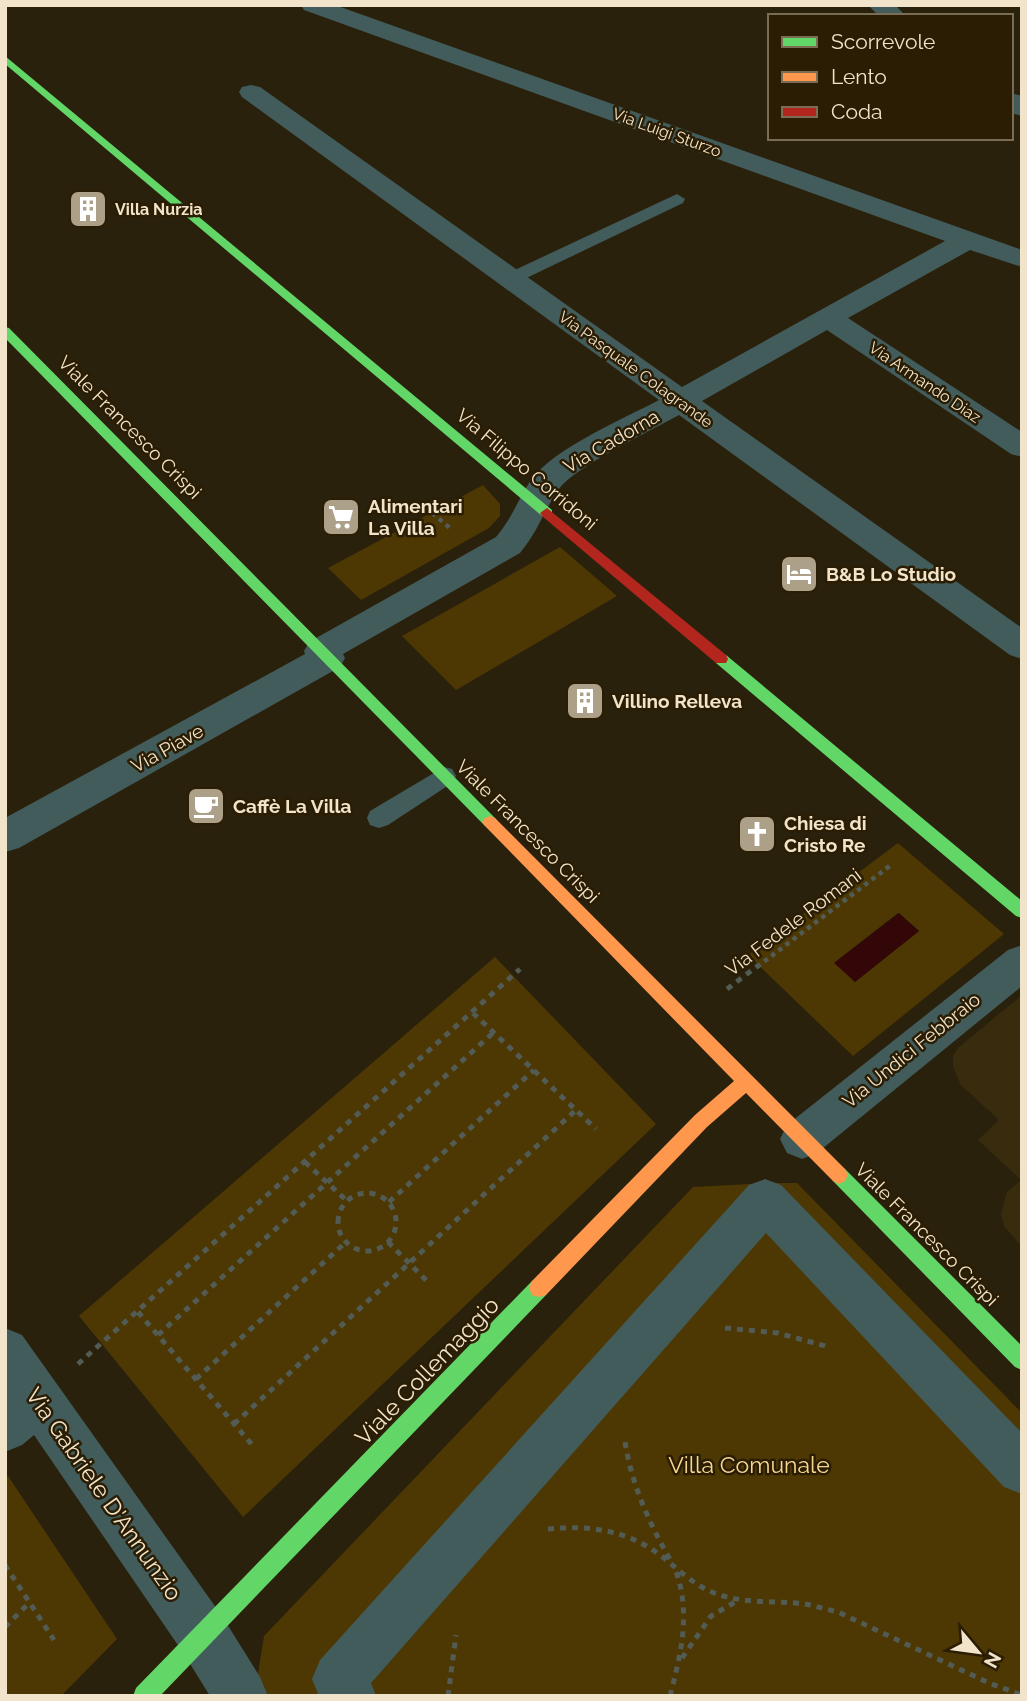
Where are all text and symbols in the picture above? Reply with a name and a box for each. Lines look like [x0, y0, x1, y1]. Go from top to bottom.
legend [768, 14, 1013, 140]
text: Scorrevole [831, 29, 935, 54]
text: Lento [831, 64, 887, 89]
text: Coda [831, 99, 882, 124]
street label: Via Luigi Sturzo [610, 104, 724, 161]
building icon: Villa Nurzia [67, 188, 109, 230]
place label: Villa Nurzia [115, 200, 203, 219]
street label: Via Pasquale Colagrande [555, 307, 716, 432]
street label: Via Armando Diaz [865, 338, 984, 427]
street label: Viale Francesco Crispi [54, 351, 206, 503]
street label: Via Filippo Corridoni [452, 404, 602, 534]
street label: Via Cadorna [559, 405, 663, 477]
place label: Alimentari La Villa [368, 495, 462, 539]
supermarket icon: Alimentari La Villa [320, 496, 362, 538]
hotel icon: B&B Lo Studio [778, 553, 820, 595]
place label: B&B Lo Studio [826, 563, 956, 585]
building icon: Villino Relleva [564, 680, 606, 722]
place label: Villino Relleva [612, 690, 742, 712]
street label: Via Piave [127, 719, 207, 777]
street label: Viale Francesco Crispi [452, 755, 604, 907]
cafe icon: Caffè La Villa [185, 785, 227, 827]
place label: Caffè La Villa [233, 795, 352, 817]
place label: Chiesa di Cristo Re [784, 812, 867, 856]
church icon: Chiesa di Cristo Re [736, 813, 778, 855]
street label: Via Fedele Romani [721, 864, 865, 980]
street label: Via Undici Febbraio [838, 988, 984, 1112]
street label: Viale Francesco Crispi [851, 1158, 1003, 1310]
street label: Viale Collemaggio [349, 1291, 504, 1450]
street label: Via Gabriele D'Annunzio [21, 1382, 188, 1605]
park label: Villa Comunale [668, 1451, 830, 1478]
north arrow [943, 1617, 1013, 1687]
text: N [980, 1649, 1006, 1672]

